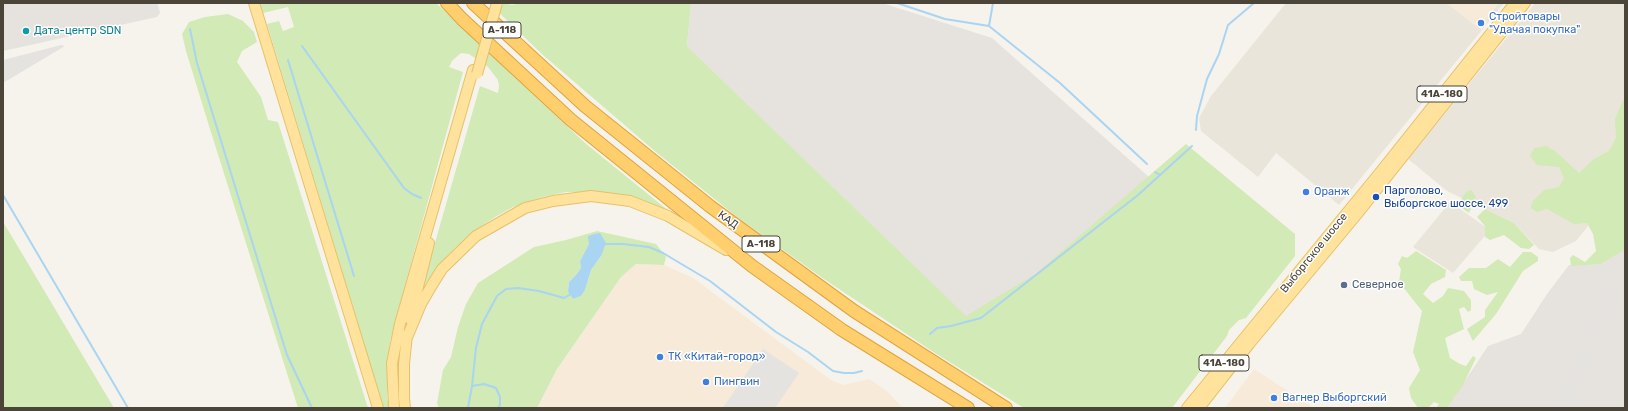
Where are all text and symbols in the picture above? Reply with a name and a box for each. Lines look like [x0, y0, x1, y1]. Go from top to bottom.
place label: Cтройтовары "Удачая покупка" [1489, 10, 1580, 36]
marker: Cтройтовары "Удачая покупка" [1476, 18, 1486, 28]
road number: А-118 [483, 22, 521, 38]
place label: Дата-центр SDN [34, 24, 121, 38]
marker: Дата-центр SDN [21, 26, 31, 36]
road number: 41А-180 [1417, 86, 1467, 102]
place label: Парголово, Выборгское шоссе, 499 [1384, 184, 1508, 210]
place label: Оранж [1314, 185, 1350, 199]
marker: Оранж [1301, 187, 1311, 197]
marker: Парголово, Выборгское шоссе, 499 [1371, 192, 1381, 202]
street label: КАД [715, 208, 741, 232]
street label: Выборгское шоссе [1278, 210, 1350, 296]
road number: А-118 [742, 236, 780, 252]
place label: Северное [1352, 278, 1404, 292]
marker: Северное [1339, 280, 1349, 290]
place label: ТК «Китай-город» [668, 350, 765, 364]
marker: ТК «Китай-город» [655, 352, 665, 362]
road number: 41А-180 [1199, 355, 1249, 371]
place label: Пингвин [714, 375, 760, 389]
marker: Пингвин [701, 377, 711, 387]
place label: Вагнер Выборгский [1282, 391, 1387, 405]
marker: Вагнер Выборгский [1269, 393, 1279, 403]

